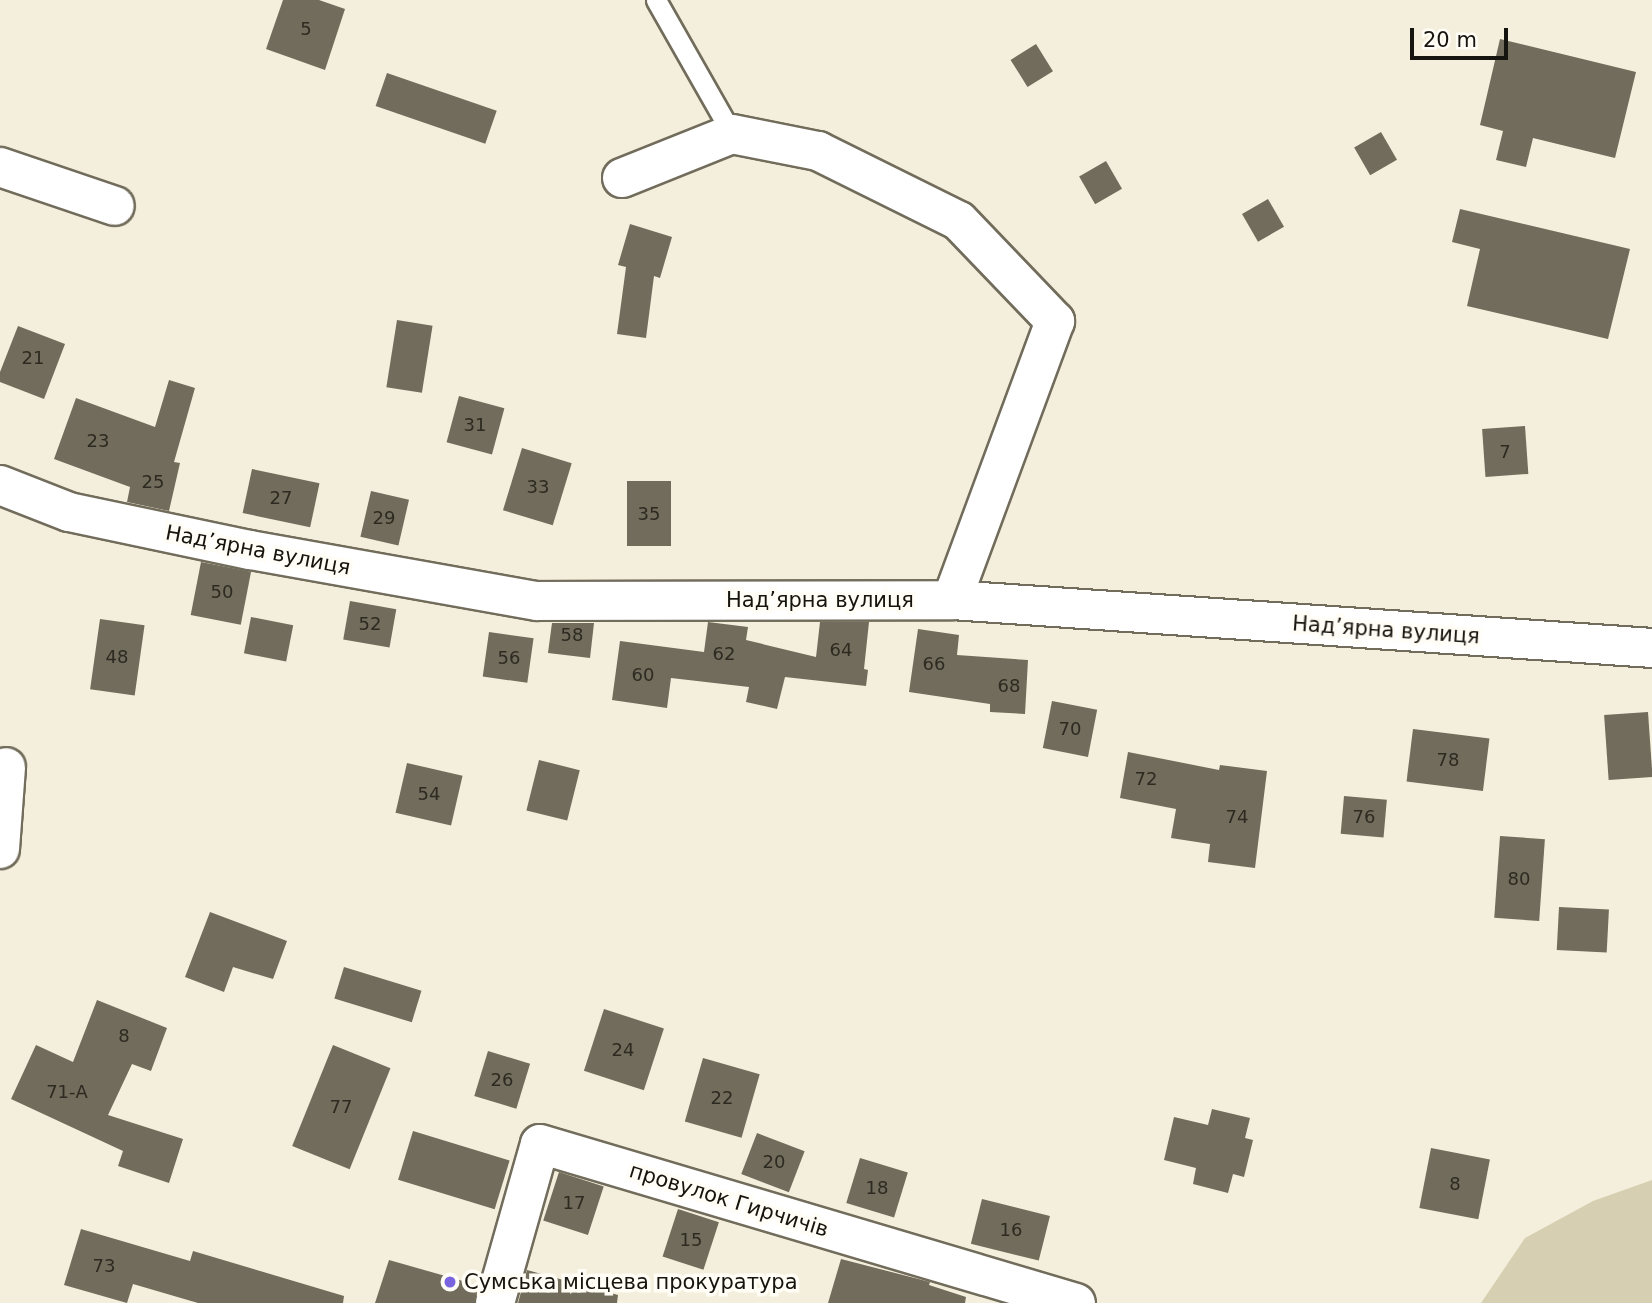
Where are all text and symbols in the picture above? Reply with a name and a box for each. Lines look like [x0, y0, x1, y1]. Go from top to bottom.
scale bar [1414, 14, 1512, 58]
house number: 5 [300, 18, 312, 40]
text: 20 m [1423, 28, 1477, 52]
house number: 21 [22, 347, 44, 369]
house number: 31 [464, 414, 486, 436]
house number: 23 [87, 430, 109, 452]
house number: 7 [1499, 441, 1511, 463]
house number: 25 [142, 471, 164, 493]
house number: 33 [527, 476, 549, 498]
house number: 27 [270, 487, 292, 509]
house number: 35 [638, 503, 660, 525]
house number: 29 [373, 507, 395, 529]
street label: Надʼярна вулиця [163, 520, 353, 580]
house number: 50 [211, 581, 233, 603]
street label: Надʼярна вулиця [726, 587, 914, 613]
street label: Надʼярна вулиця [1291, 611, 1481, 649]
house number: 52 [359, 613, 381, 635]
house number: 58 [561, 624, 583, 646]
house number: 64 [830, 639, 852, 661]
house number: 62 [713, 643, 735, 665]
house number: 48 [106, 646, 128, 668]
house number: 56 [498, 647, 520, 669]
house number: 66 [923, 653, 945, 675]
house number: 60 [632, 664, 654, 686]
house number: 68 [998, 675, 1020, 697]
house number: 70 [1059, 718, 1081, 740]
house number: 78 [1437, 749, 1459, 771]
house number: 72 [1135, 768, 1157, 790]
house number: 54 [418, 783, 440, 805]
house number: 74 [1226, 806, 1248, 828]
house number: 76 [1353, 806, 1375, 828]
house number: 80 [1508, 868, 1530, 890]
house number: 8 [118, 1025, 130, 1047]
house number: 24 [612, 1039, 634, 1061]
house number: 26 [491, 1069, 513, 1091]
house number: 71-А [46, 1081, 88, 1103]
house number: 22 [711, 1087, 733, 1109]
house number: 77 [330, 1096, 352, 1118]
house number: 20 [763, 1151, 785, 1173]
street label: провулок Гирчичів [626, 1158, 832, 1242]
house number: 8 [1449, 1173, 1461, 1195]
house number: 18 [866, 1177, 888, 1199]
house number: 17 [563, 1192, 585, 1214]
house number: 16 [1000, 1219, 1022, 1241]
house number: 15 [680, 1229, 702, 1251]
house number: 73 [93, 1255, 115, 1277]
place label: Сумська місцева прокуратура [464, 1269, 798, 1295]
marker: Сумська місцева прокуратура [442, 1274, 458, 1290]

